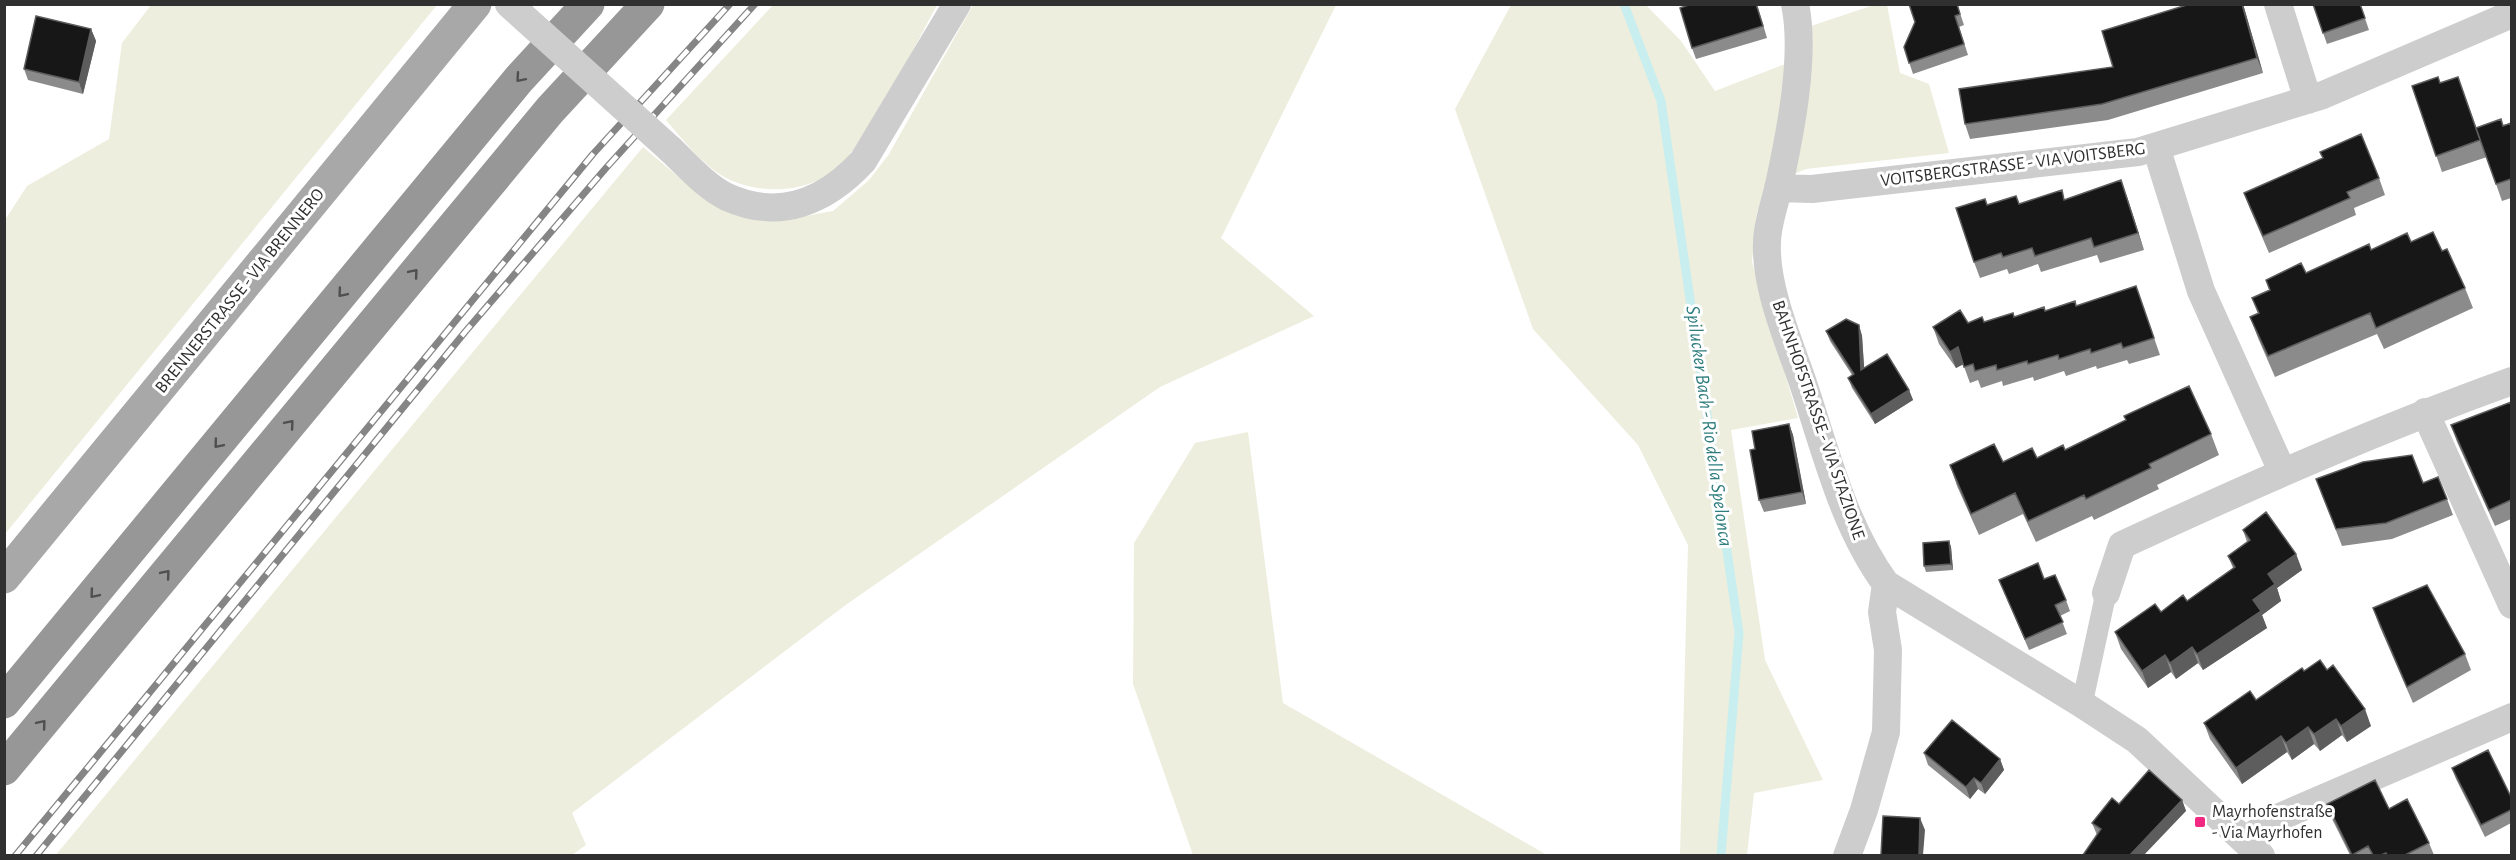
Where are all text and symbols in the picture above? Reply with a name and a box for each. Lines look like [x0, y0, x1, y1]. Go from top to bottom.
one-way arrow [516, 72, 527, 82]
street label: VOITSBERGSTRASSE - VIA VOITSBERG [1880, 140, 2146, 190]
street label: BRENNERSTRASSE - VIA BRENNERO [152, 185, 328, 397]
one-way arrow [407, 269, 418, 280]
one-way arrow [339, 286, 350, 297]
street label: BAHNHOFSTRASSE - VIA STAZIONE [1769, 298, 1868, 542]
water label: Spilucker Bach - Rio della Spelonca [1682, 304, 1736, 548]
one-way arrow [283, 420, 294, 431]
one-way arrow [214, 437, 225, 448]
one-way arrow [159, 570, 170, 581]
one-way arrow [90, 587, 101, 598]
one-way arrow [34, 720, 45, 731]
place label: Mayrhofenstraße - Via Mayrhofen [2212, 803, 2333, 842]
marker: Mayrhofenstraße - Via Mayrhofen [2193, 815, 2207, 829]

